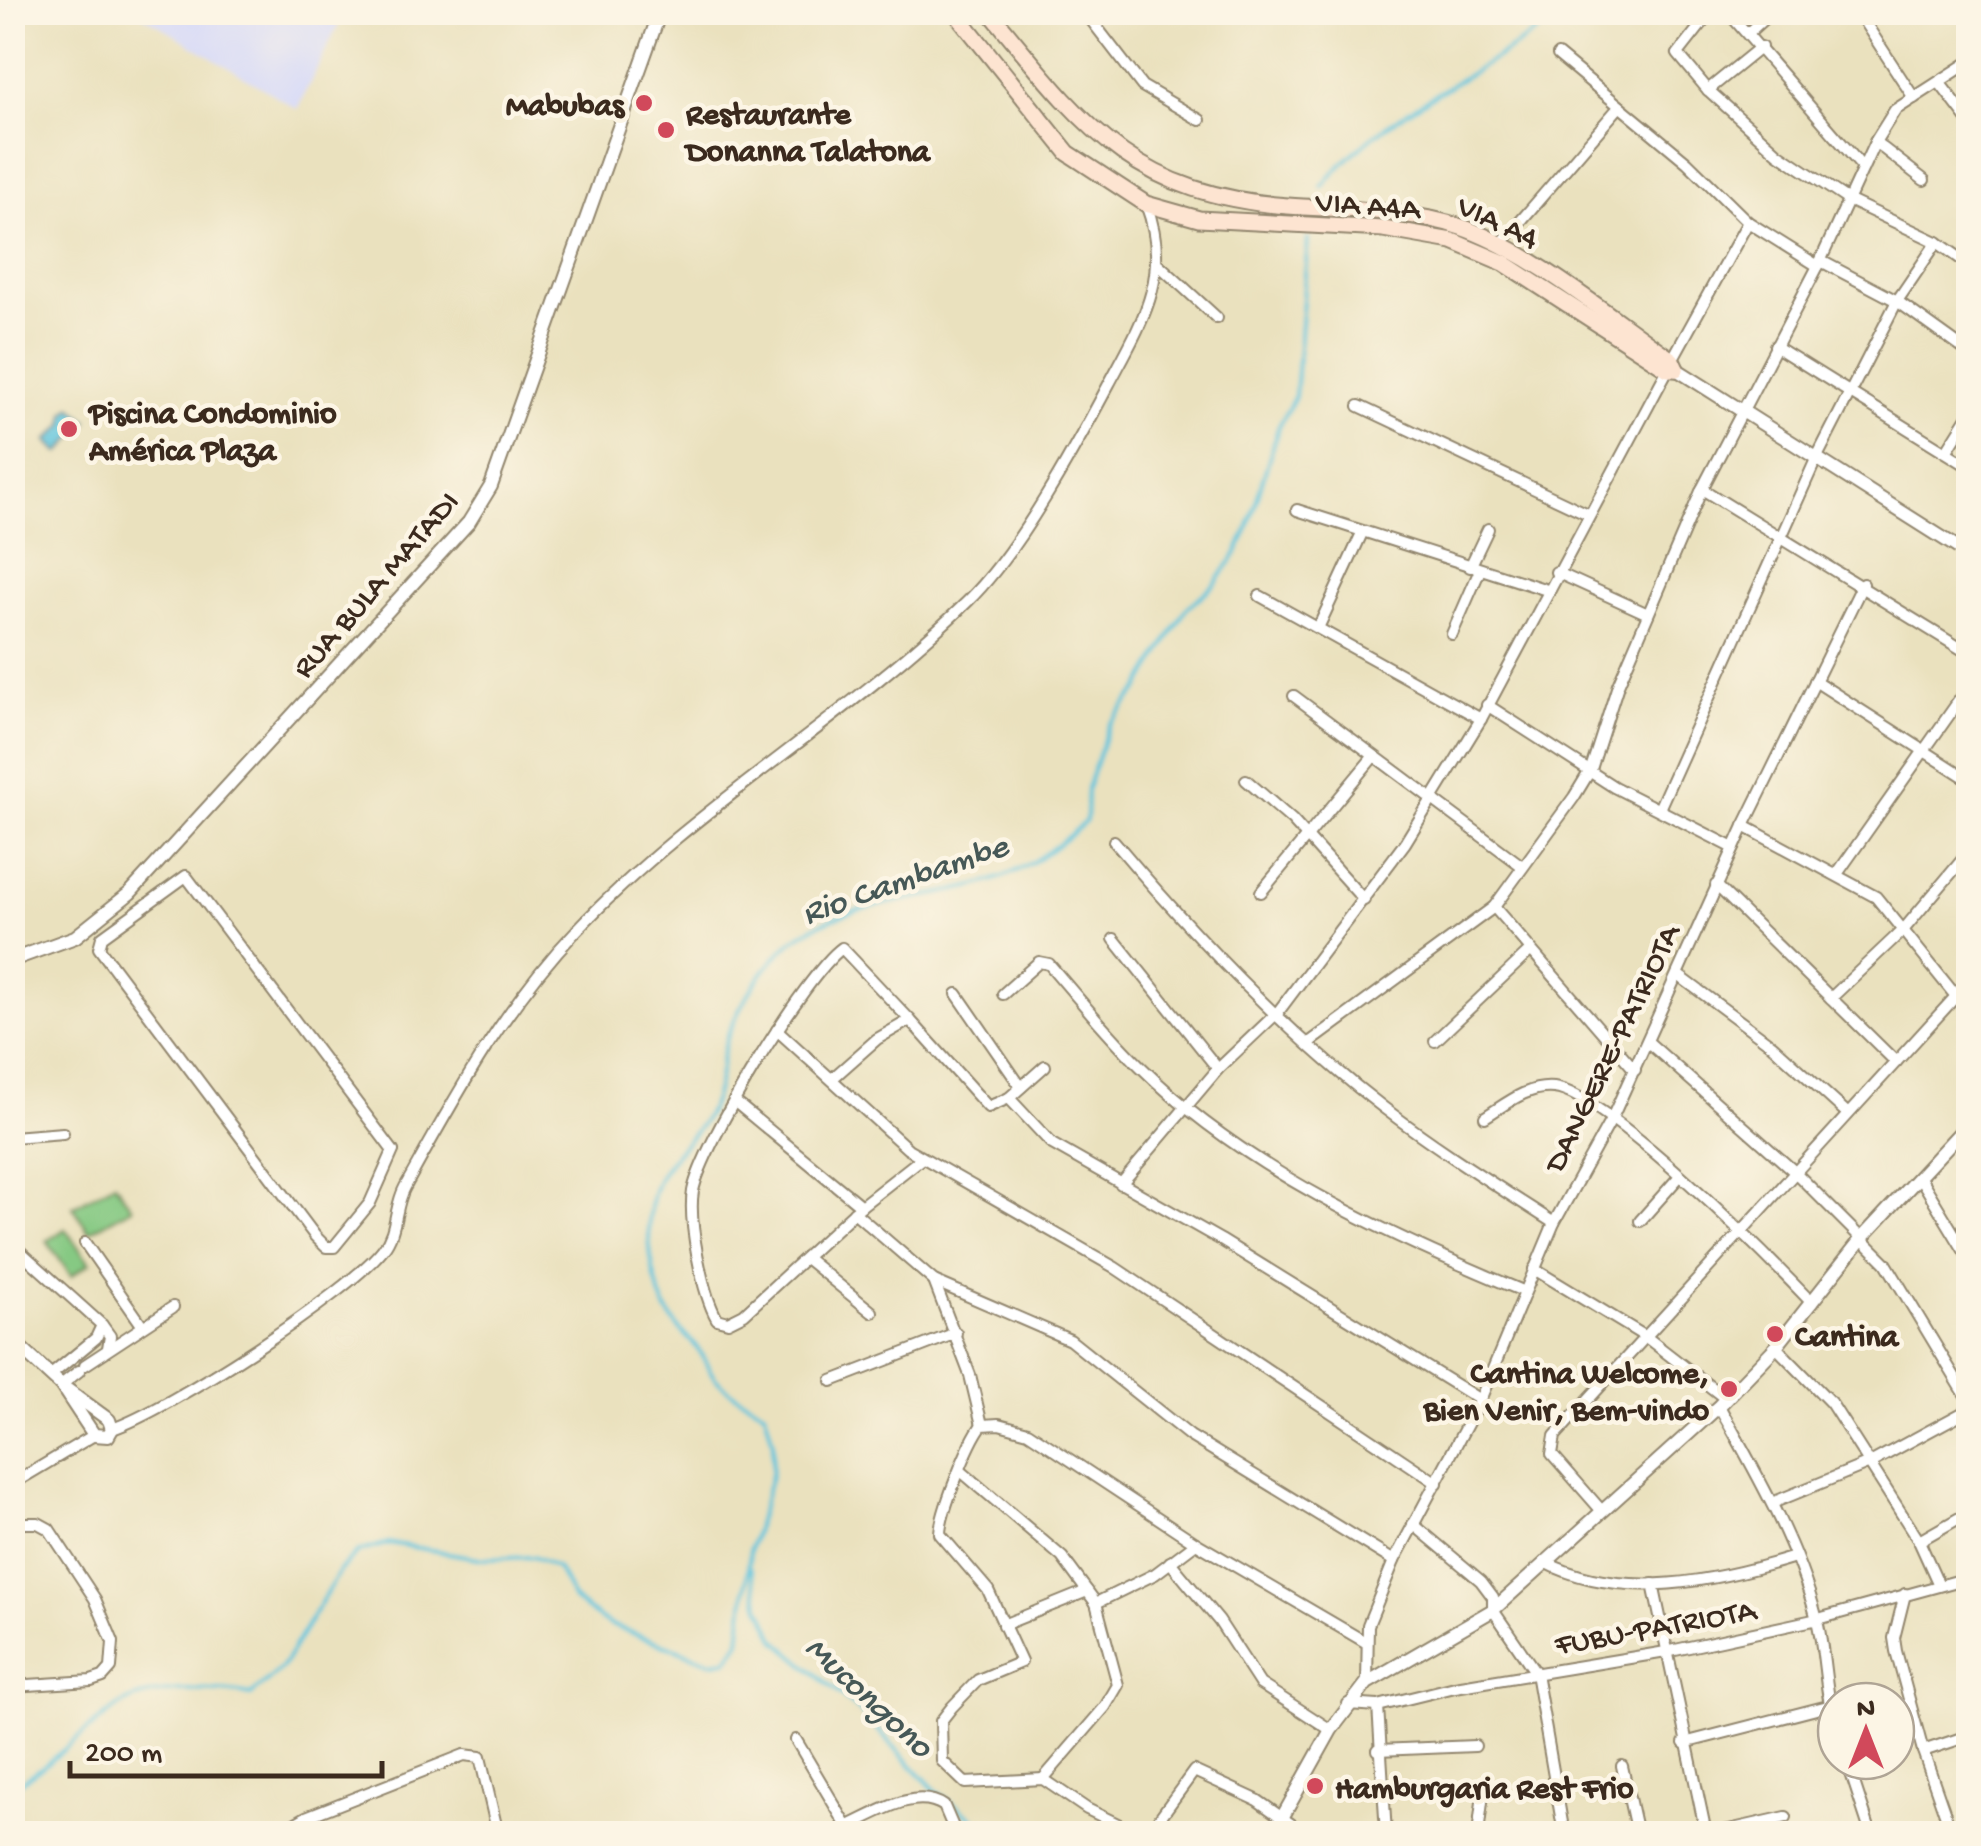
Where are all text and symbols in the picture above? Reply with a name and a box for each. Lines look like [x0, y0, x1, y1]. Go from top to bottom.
place label: Mabubas [506, 89, 626, 127]
marker: Mabubas [633, 92, 655, 114]
place label: Restaurante Donanna Talatona [683, 98, 932, 173]
marker: Restaurante Donanna Talatona [655, 119, 677, 141]
street label: VIA A4A [1313, 185, 1423, 231]
street label: VIA A4 [1449, 189, 1544, 260]
place label: Piscina Condominio América Plaza [87, 397, 337, 472]
marker: Piscina Condominio América Plaza [58, 418, 80, 440]
street label: RUA BULA MATADI [286, 485, 469, 688]
water label: Rio Cambambe [798, 827, 1016, 937]
street label: DANGERE-PATRIOTA [1537, 917, 1692, 1181]
place label: Cantina [1795, 1320, 1901, 1358]
marker: Cantina [1764, 1323, 1786, 1345]
place label: Cantina Welcome, Bien Venir, Bem-vindo [1423, 1357, 1709, 1432]
marker: Cantina Welcome, Bien Venir, Bem-vindo [1718, 1378, 1740, 1400]
street label: FUBU-PATRIOTA [1551, 1593, 1761, 1666]
water label: Mucongono [795, 1629, 941, 1770]
north arrow [1816, 1681, 1916, 1781]
text: N [1857, 1694, 1875, 1727]
scale bar [70, 1716, 382, 1778]
text: 200 m [85, 1738, 162, 1773]
place label: Hamburgaria Rest Frio [1335, 1772, 1634, 1810]
marker: Hamburgaria Rest Frio [1304, 1775, 1326, 1797]

